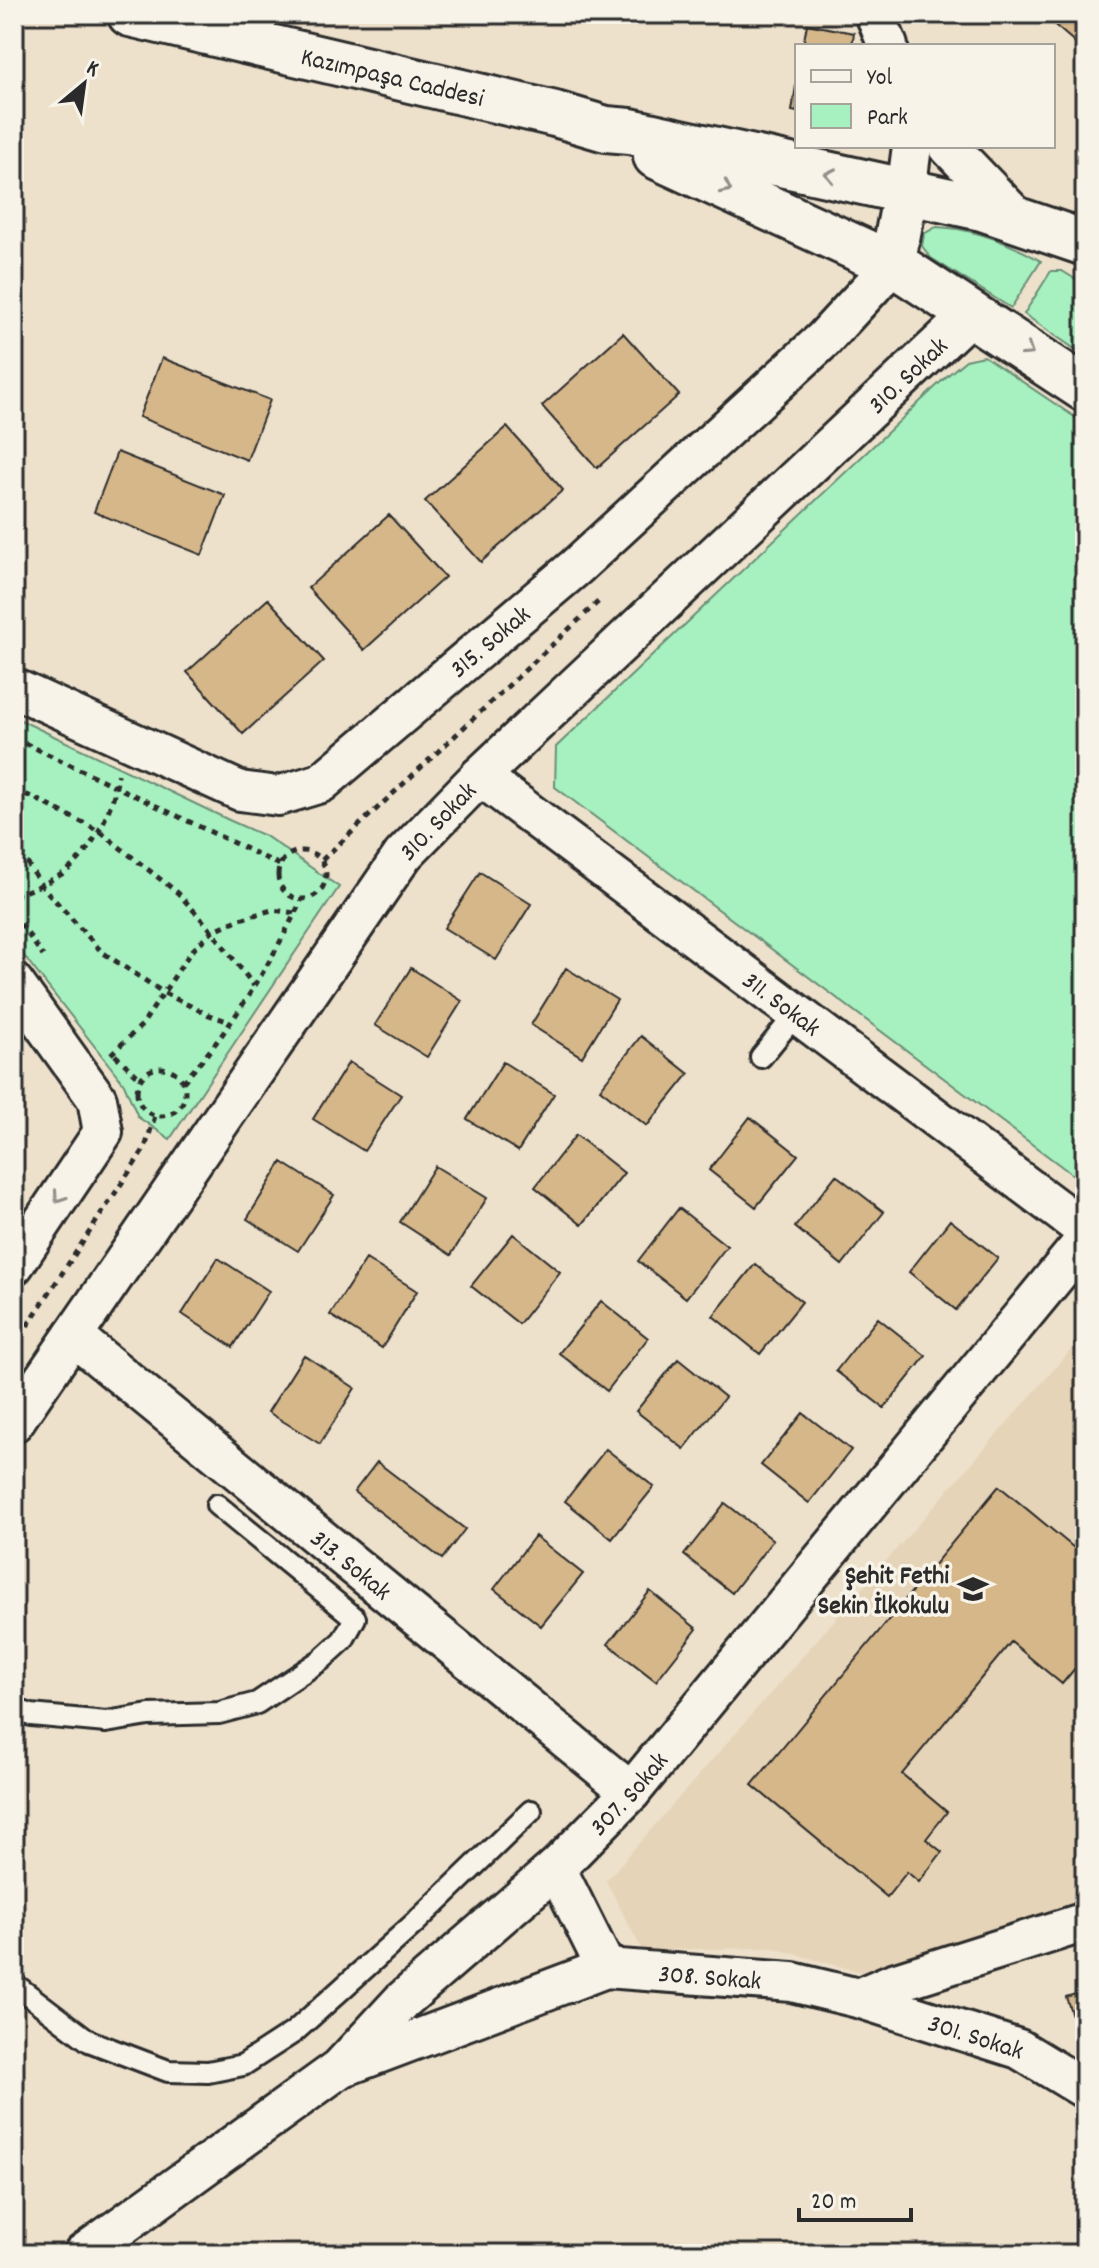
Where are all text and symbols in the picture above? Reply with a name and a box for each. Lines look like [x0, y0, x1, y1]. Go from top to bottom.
street label: Kazımpaşa Caddesi [297, 40, 488, 119]
north arrow [44, 44, 124, 124]
legend [795, 44, 1055, 148]
text: K [80, 54, 104, 86]
text: Yol [867, 62, 892, 96]
text: Park [867, 102, 908, 136]
one-way arrow [824, 167, 837, 184]
one-way arrow [718, 178, 732, 194]
street label: 310. Sokak [861, 330, 958, 424]
one-way arrow [1019, 342, 1033, 357]
street label: 315. Sokak [443, 598, 540, 688]
street label: 310. Sokak [392, 775, 487, 871]
street label: 311. Sokak [733, 964, 827, 1047]
one-way arrow [54, 1188, 69, 1202]
street label: 313. Sokak [301, 1522, 398, 1611]
place label: Şehit Fethi Sekin İlkokulu [818, 1559, 949, 1626]
school or university icon: Şehit Fethi Sekin İlkokulu [956, 1572, 990, 1606]
street label: 307. Sokak [582, 1745, 679, 1846]
street label: 308. Sokak [657, 1957, 762, 2002]
street label: 301. Sokak [923, 2006, 1028, 2071]
scale bar [799, 2172, 911, 2222]
text: 20 m [811, 2186, 857, 2220]

